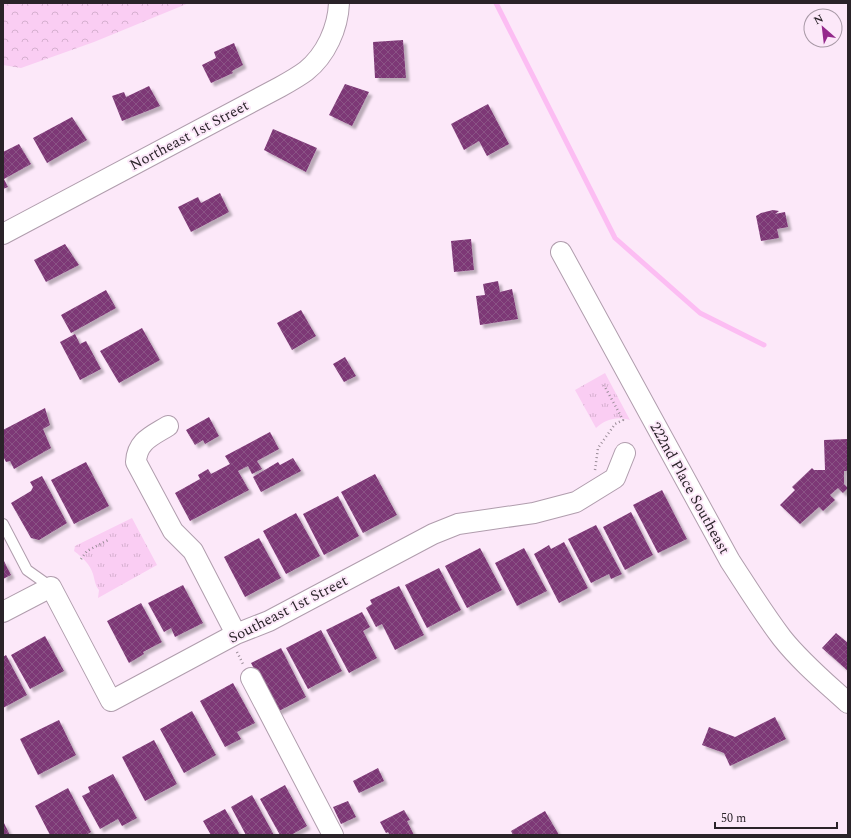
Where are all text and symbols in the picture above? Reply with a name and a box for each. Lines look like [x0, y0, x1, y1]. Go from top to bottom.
north arrow [803, 8, 843, 48]
text: N [811, 10, 827, 29]
street label: Northeast 1st Street [125, 94, 253, 177]
street label: 222nd Place Southeast [644, 418, 736, 559]
street label: Southeast 1st Street [225, 569, 352, 649]
scale bar [715, 804, 837, 830]
text: 50 m [721, 809, 746, 828]

